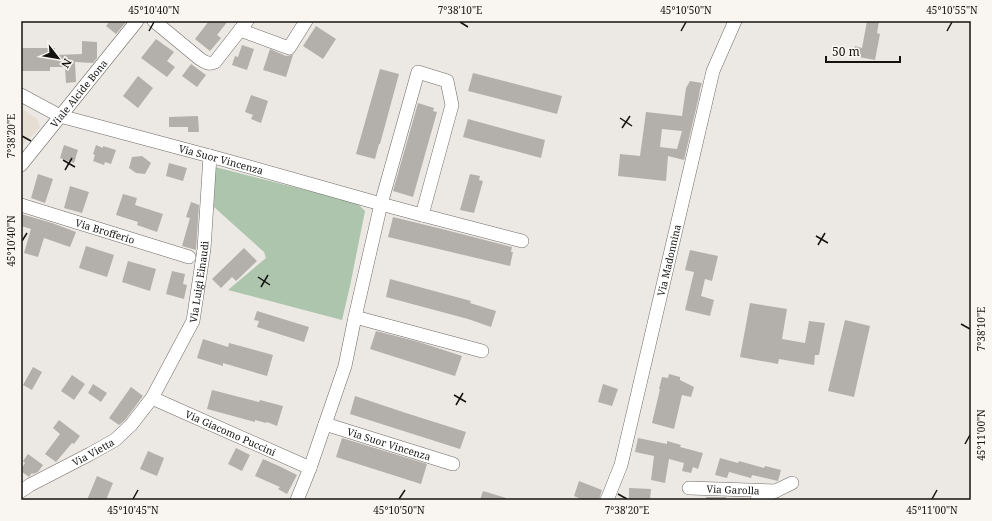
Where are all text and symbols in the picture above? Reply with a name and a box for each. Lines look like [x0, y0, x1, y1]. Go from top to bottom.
text: 45°10'40"N [128, 3, 180, 17]
text: 7°38'10"E [438, 3, 482, 17]
text: 45°10'50"N [660, 3, 712, 17]
text: 45°10'55"N [926, 3, 978, 17]
north arrow [38, 38, 78, 78]
scale bar [826, 38, 900, 64]
text: 50 m [832, 43, 860, 60]
street label: Viale Alcide Bona [47, 56, 111, 130]
text: N [58, 56, 76, 71]
text: 7°38'20"E [4, 114, 18, 158]
street label: Via Suor Vincenza [177, 141, 265, 178]
text: 45°10'40"N [4, 215, 18, 267]
street label: Via Brofferio [74, 215, 137, 247]
street label: Via Madonnina [654, 223, 684, 298]
street label: Via Luigi Einaudi [186, 240, 212, 324]
text: 7°38'10"E [974, 307, 988, 351]
street label: Via Giacomo Puccini [183, 407, 279, 459]
text: 45°11'00"N [974, 409, 988, 461]
street label: Via Suor Vincenza [345, 424, 433, 464]
street label: Via Vietta [69, 435, 117, 469]
street label: Via Garolla [706, 482, 760, 497]
text: 45°10'45"N [107, 503, 159, 517]
text: 45°10'50"N [373, 503, 425, 517]
text: 7°38'20"E [605, 503, 649, 517]
text: 45°11'00"N [906, 503, 958, 517]

